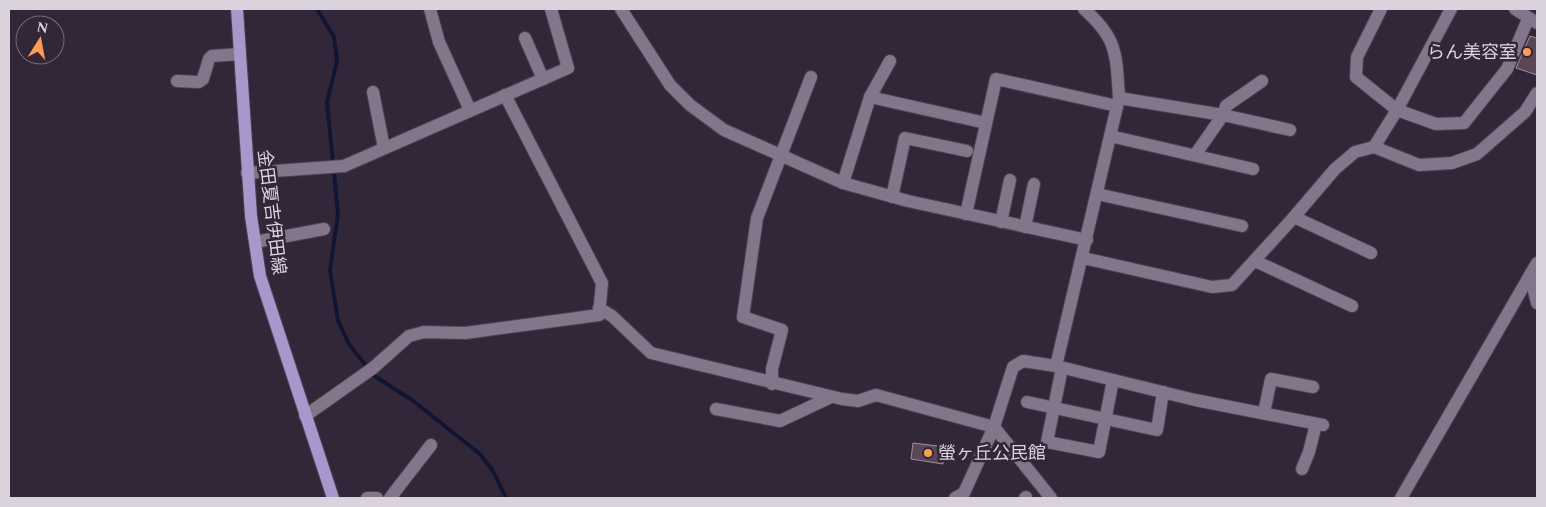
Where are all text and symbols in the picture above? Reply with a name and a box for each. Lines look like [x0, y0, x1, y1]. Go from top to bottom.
north arrow [15, 15, 65, 65]
text: N [35, 16, 50, 39]
place label: らん美容室 [1427, 39, 1517, 66]
marker: らん美容室 [1521, 46, 1533, 58]
street label: 金田夏吉伊田線 [250, 148, 293, 276]
place label: 螢ヶ丘公民館 [938, 440, 1046, 467]
marker: 螢ヶ丘公民館 [922, 447, 934, 459]

